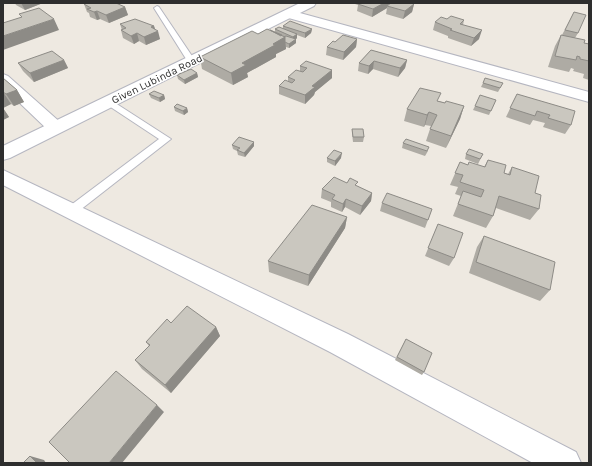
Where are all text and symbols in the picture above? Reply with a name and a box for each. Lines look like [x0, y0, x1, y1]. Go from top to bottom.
street label: Given Lubinda Road [109, 51, 205, 107]

